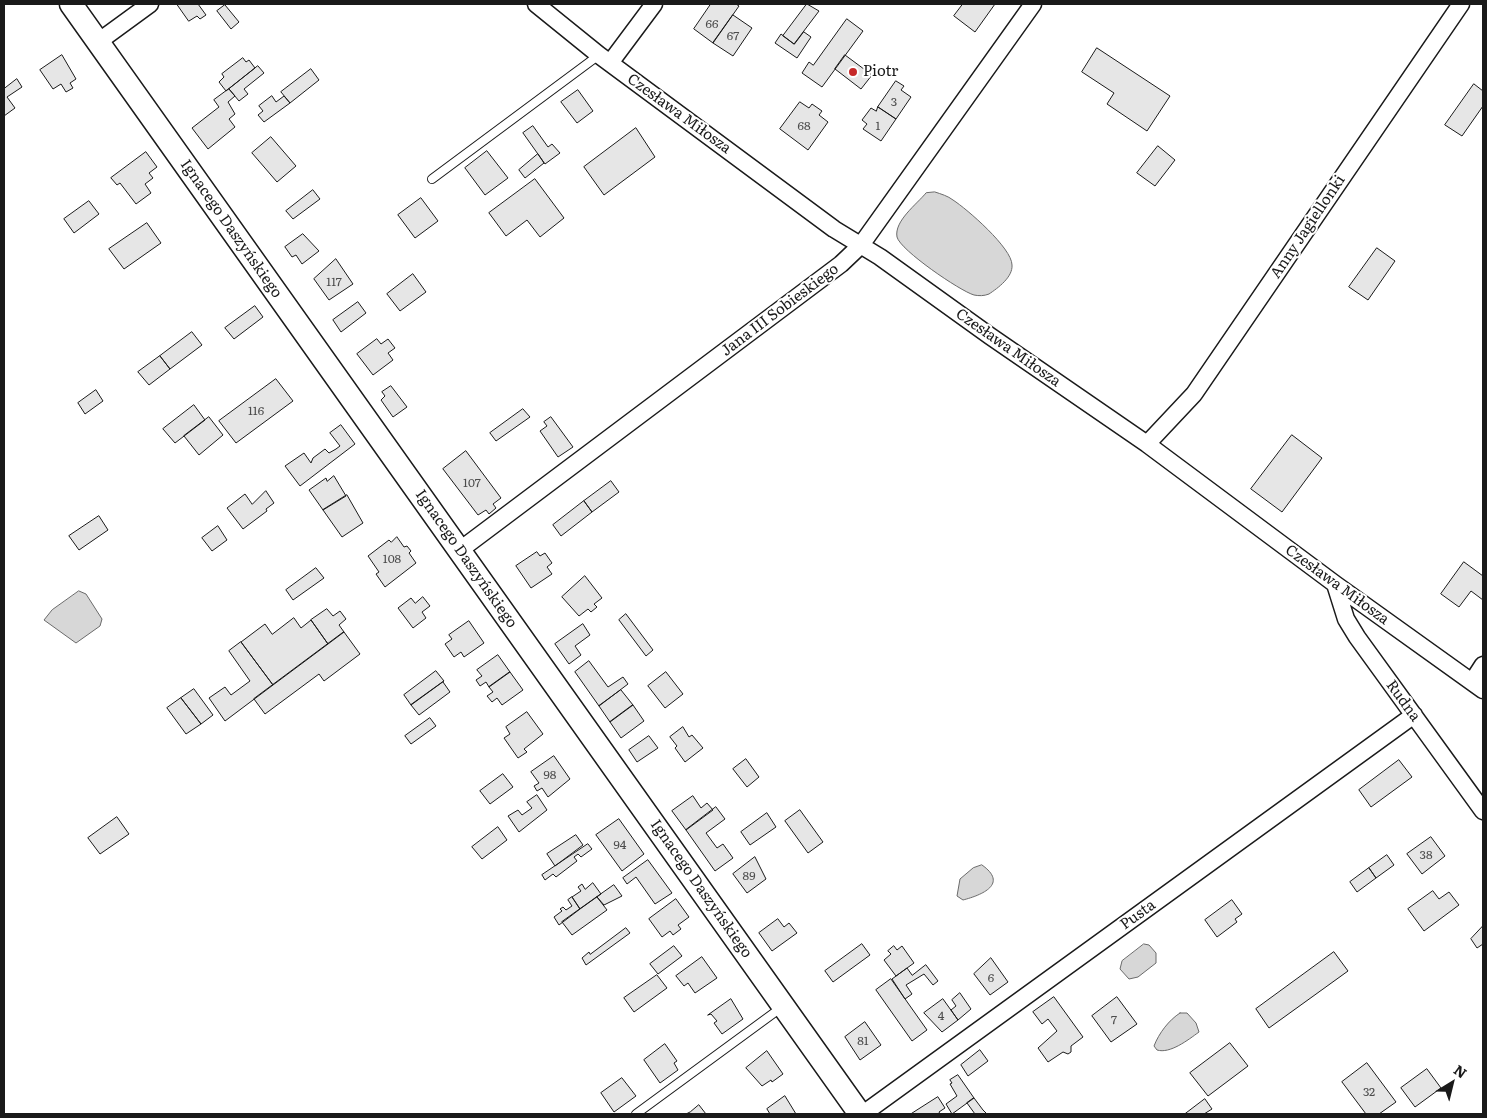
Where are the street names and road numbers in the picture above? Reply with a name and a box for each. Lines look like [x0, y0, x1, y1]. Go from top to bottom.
street label: Czesława Miłosza [624, 70, 734, 158]
street label: Ignacego Daszyńskiego [176, 156, 286, 302]
street label: Anny Jagiellonki [1267, 172, 1349, 282]
street label: Jana III Sobieskiego [718, 260, 842, 360]
street label: Czesława Miłosza [952, 305, 1064, 391]
street label: Ignacego Daszyńskiego [411, 486, 521, 632]
street label: Czesława Miłosza [1282, 541, 1392, 629]
street label: Rudna [1382, 677, 1424, 725]
street label: Ignacego Daszyńskiego [646, 816, 756, 962]
street label: Pusta [1117, 896, 1159, 934]

